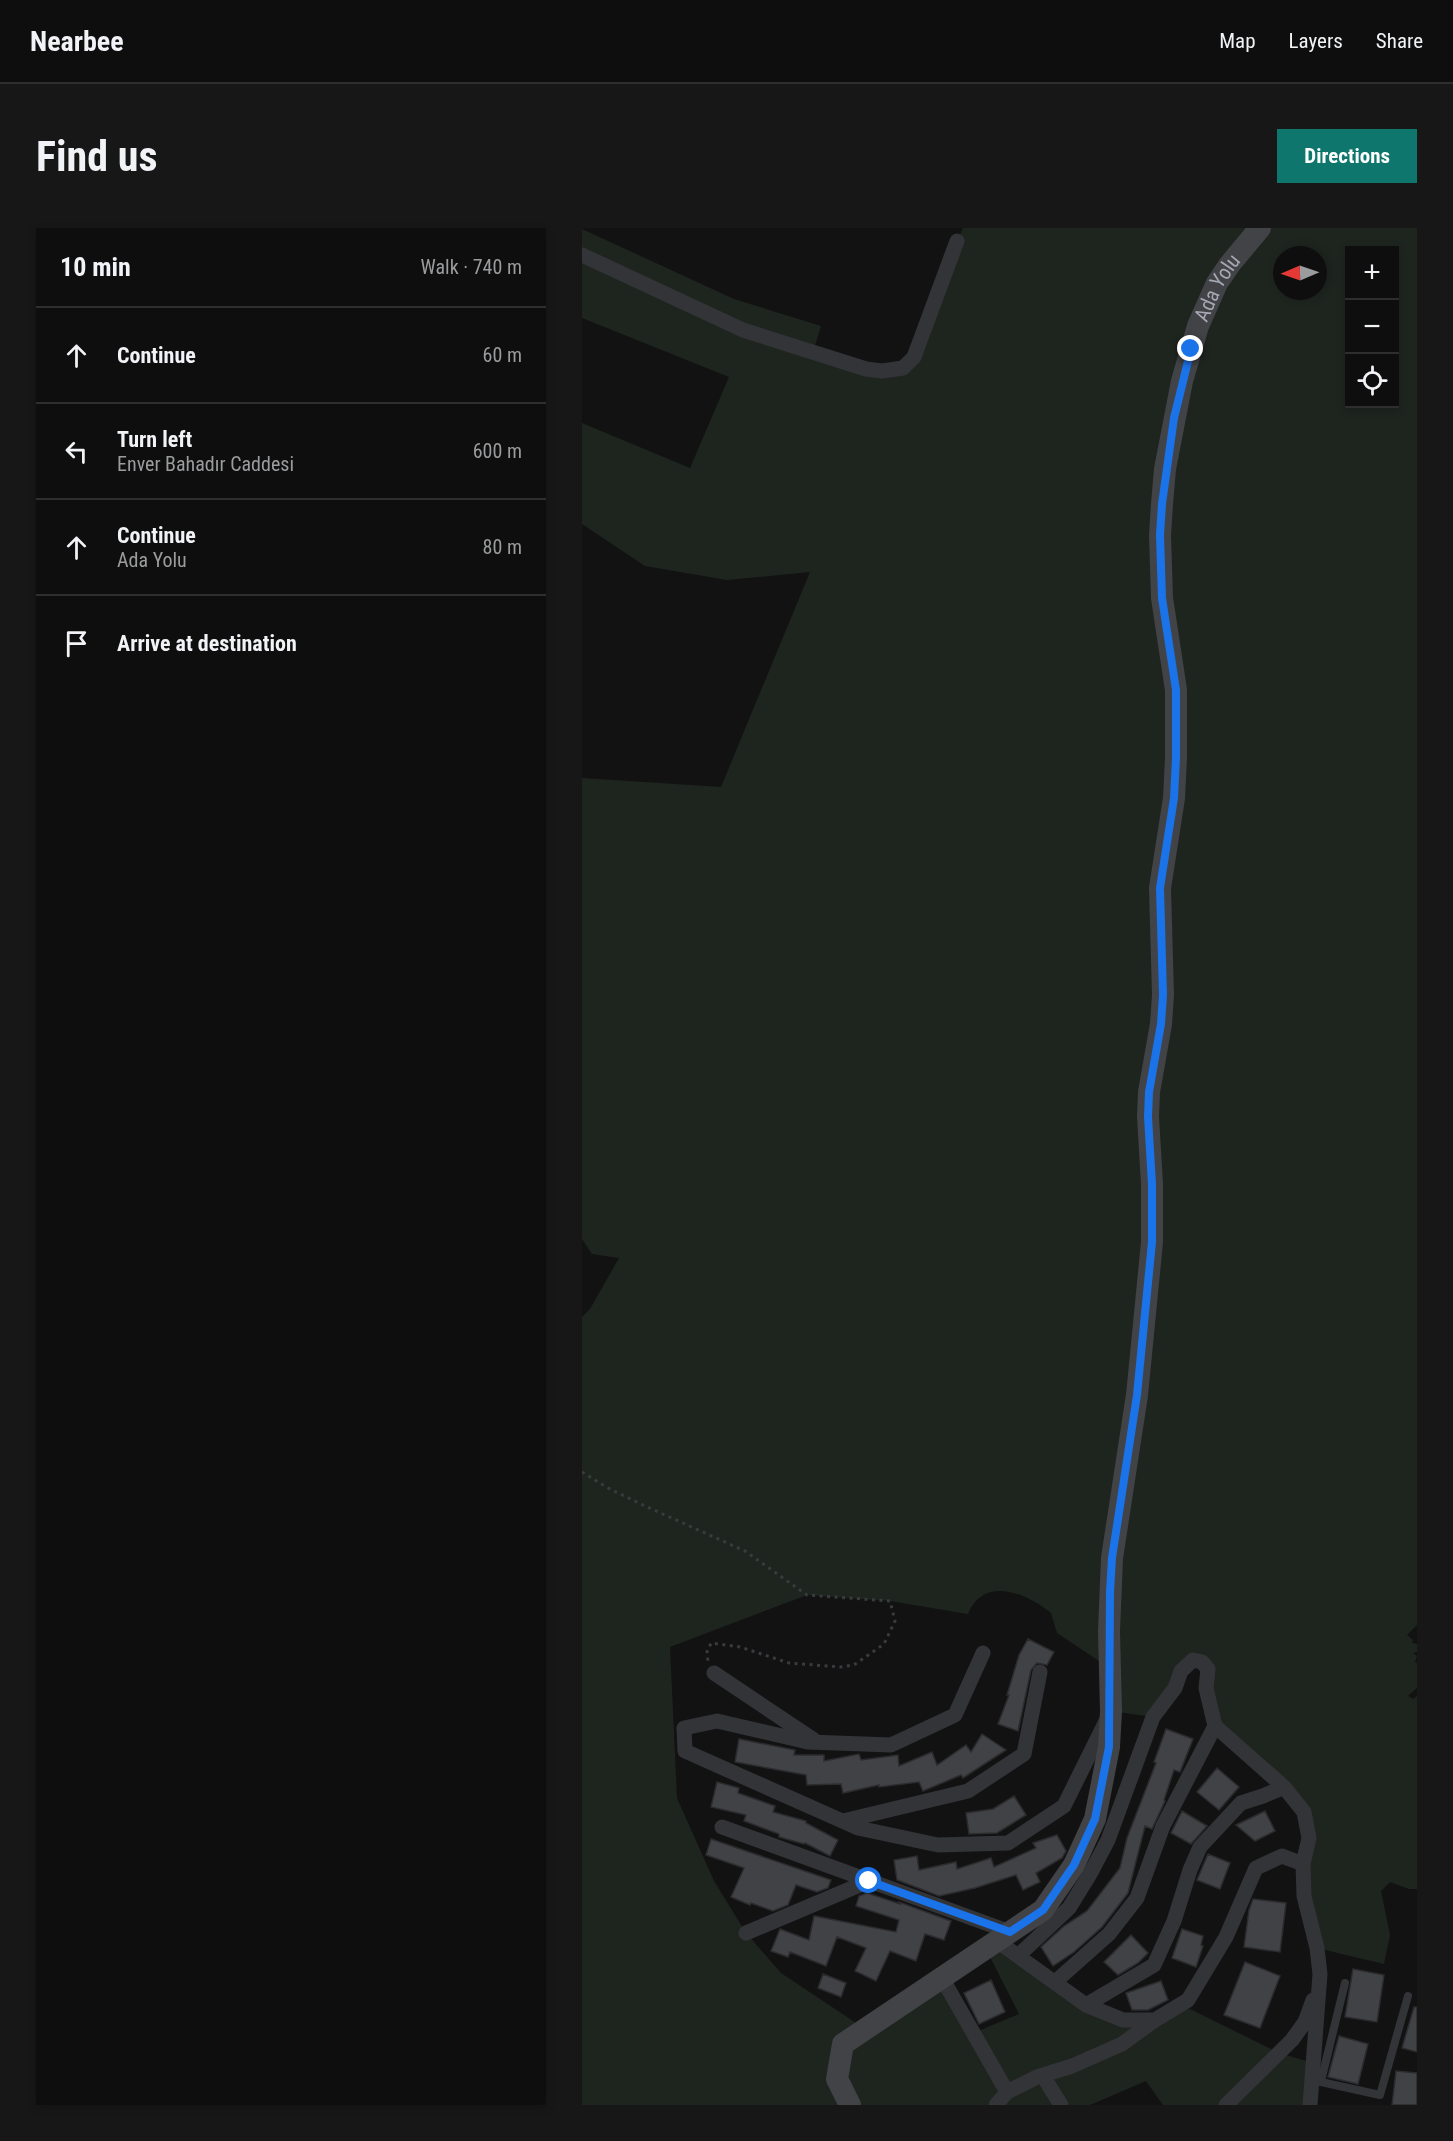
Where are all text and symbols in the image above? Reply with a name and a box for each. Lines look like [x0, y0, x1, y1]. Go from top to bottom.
text: Nearbee [30, 25, 124, 58]
text: Map [1219, 29, 1256, 53]
text: Layers [1289, 29, 1343, 53]
text: Share [1376, 29, 1423, 53]
button: Directions [1277, 129, 1417, 183]
text: Find us [36, 132, 157, 181]
north arrow [1273, 246, 1327, 300]
map controls [1345, 246, 1399, 408]
button: + [1345, 246, 1399, 300]
street label: Ada Yolu [1189, 249, 1245, 325]
text: 10 min [60, 252, 131, 282]
text: Walk · 740 m [421, 255, 522, 279]
button: − [1345, 300, 1399, 354]
route end [1177, 335, 1203, 361]
icon: ahead [60, 339, 93, 372]
text: Continue [117, 343, 196, 368]
text: 60 m [483, 343, 522, 367]
button: locate [1345, 354, 1399, 408]
text: Turn left [117, 427, 192, 452]
icon: left [60, 435, 93, 468]
text: 600 m [473, 439, 522, 463]
text: Enver Bahadır Caddesi [117, 452, 294, 476]
text: Continue [117, 523, 196, 548]
icon: ahead [60, 531, 93, 564]
text: 80 m [483, 535, 522, 559]
text: Ada Yolu [117, 548, 187, 572]
icon: arrive [60, 627, 93, 660]
text: Arrive at destination [117, 631, 297, 656]
route start [855, 1867, 881, 1893]

